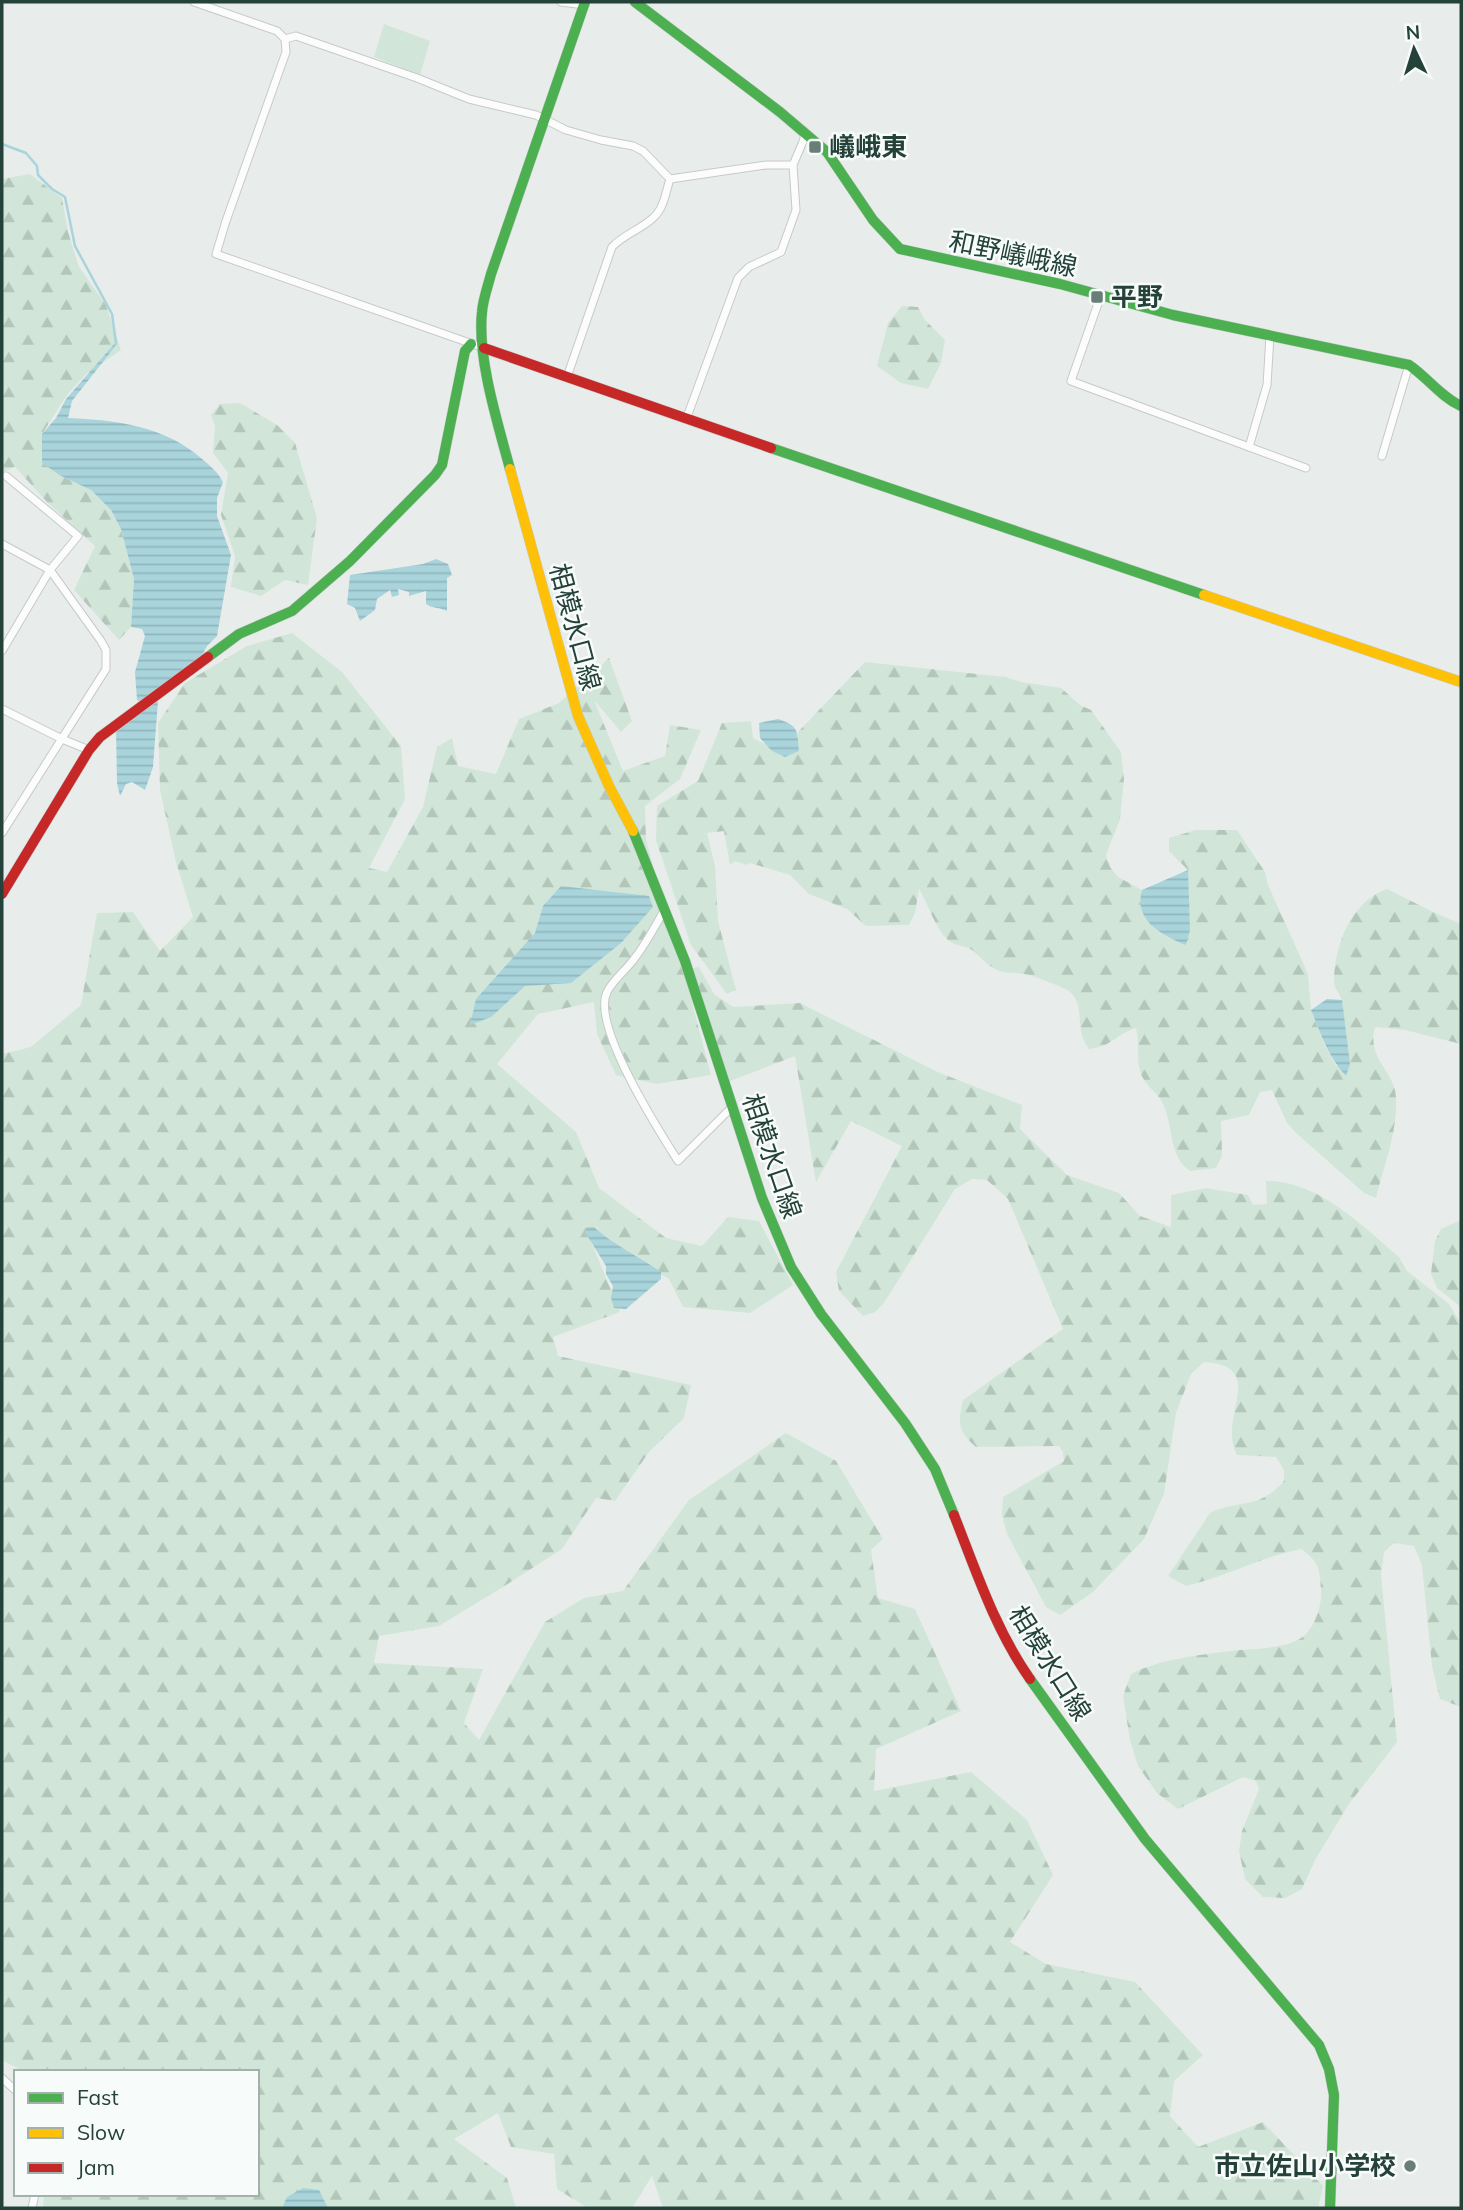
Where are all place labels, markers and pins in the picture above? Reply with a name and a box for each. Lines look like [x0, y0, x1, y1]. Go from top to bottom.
place label: 嶬峨東 [829, 130, 907, 163]
marker: 嶬峨東 [807, 139, 823, 155]
place label: 平野 [1111, 280, 1163, 313]
marker: 平野 [1089, 289, 1105, 305]
place label: 市立佐山小学校 [1214, 2149, 1396, 2182]
marker: 市立佐山小学校 [1402, 2158, 1418, 2174]

